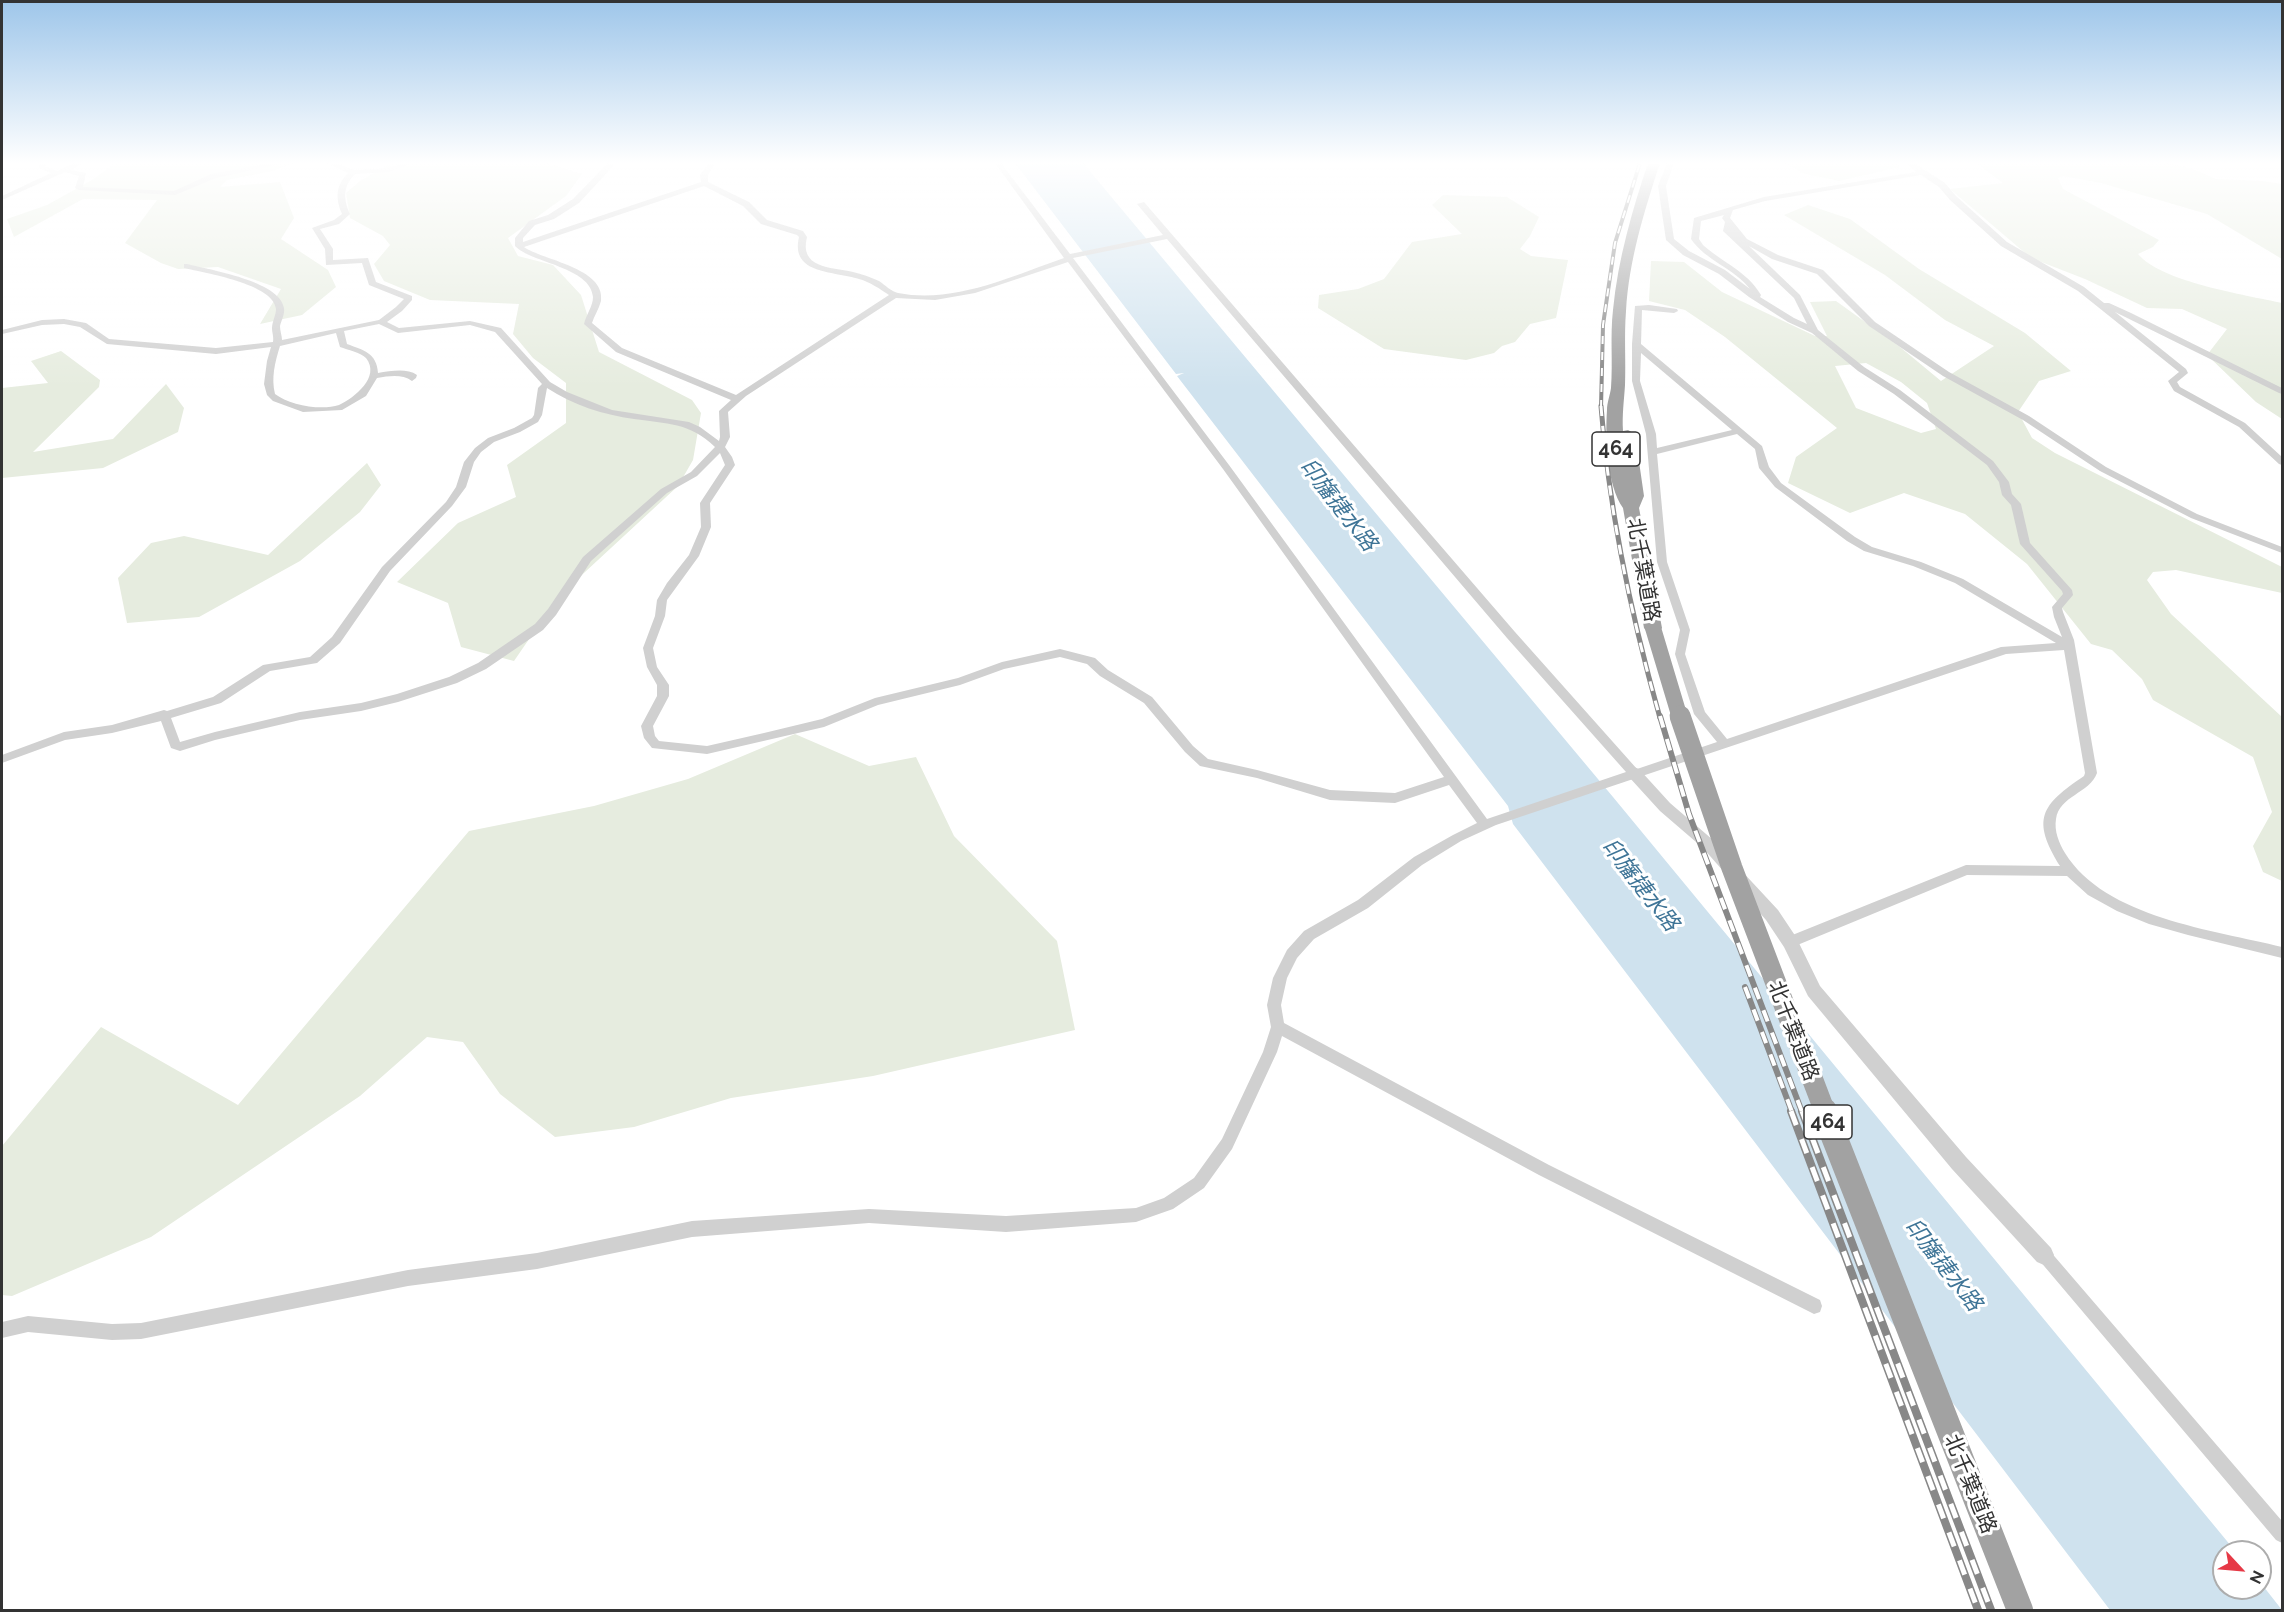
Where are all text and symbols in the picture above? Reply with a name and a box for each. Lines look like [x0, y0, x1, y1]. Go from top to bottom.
road number: 464 [1592, 432, 1640, 466]
water label: 印旛捷水路 [1294, 454, 1382, 556]
street label: 北千葉道路 [1621, 516, 1665, 624]
water label: 印旛捷水路 [1596, 834, 1684, 936]
street label: 北千葉道路 [1762, 977, 1824, 1085]
road number: 464 [1804, 1105, 1852, 1139]
water label: 印旛捷水路 [1899, 1214, 1987, 1316]
street label: 北千葉道路 [1939, 1431, 2001, 1537]
north arrow [2212, 1540, 2272, 1600]
text: N [2246, 1568, 2268, 1587]

